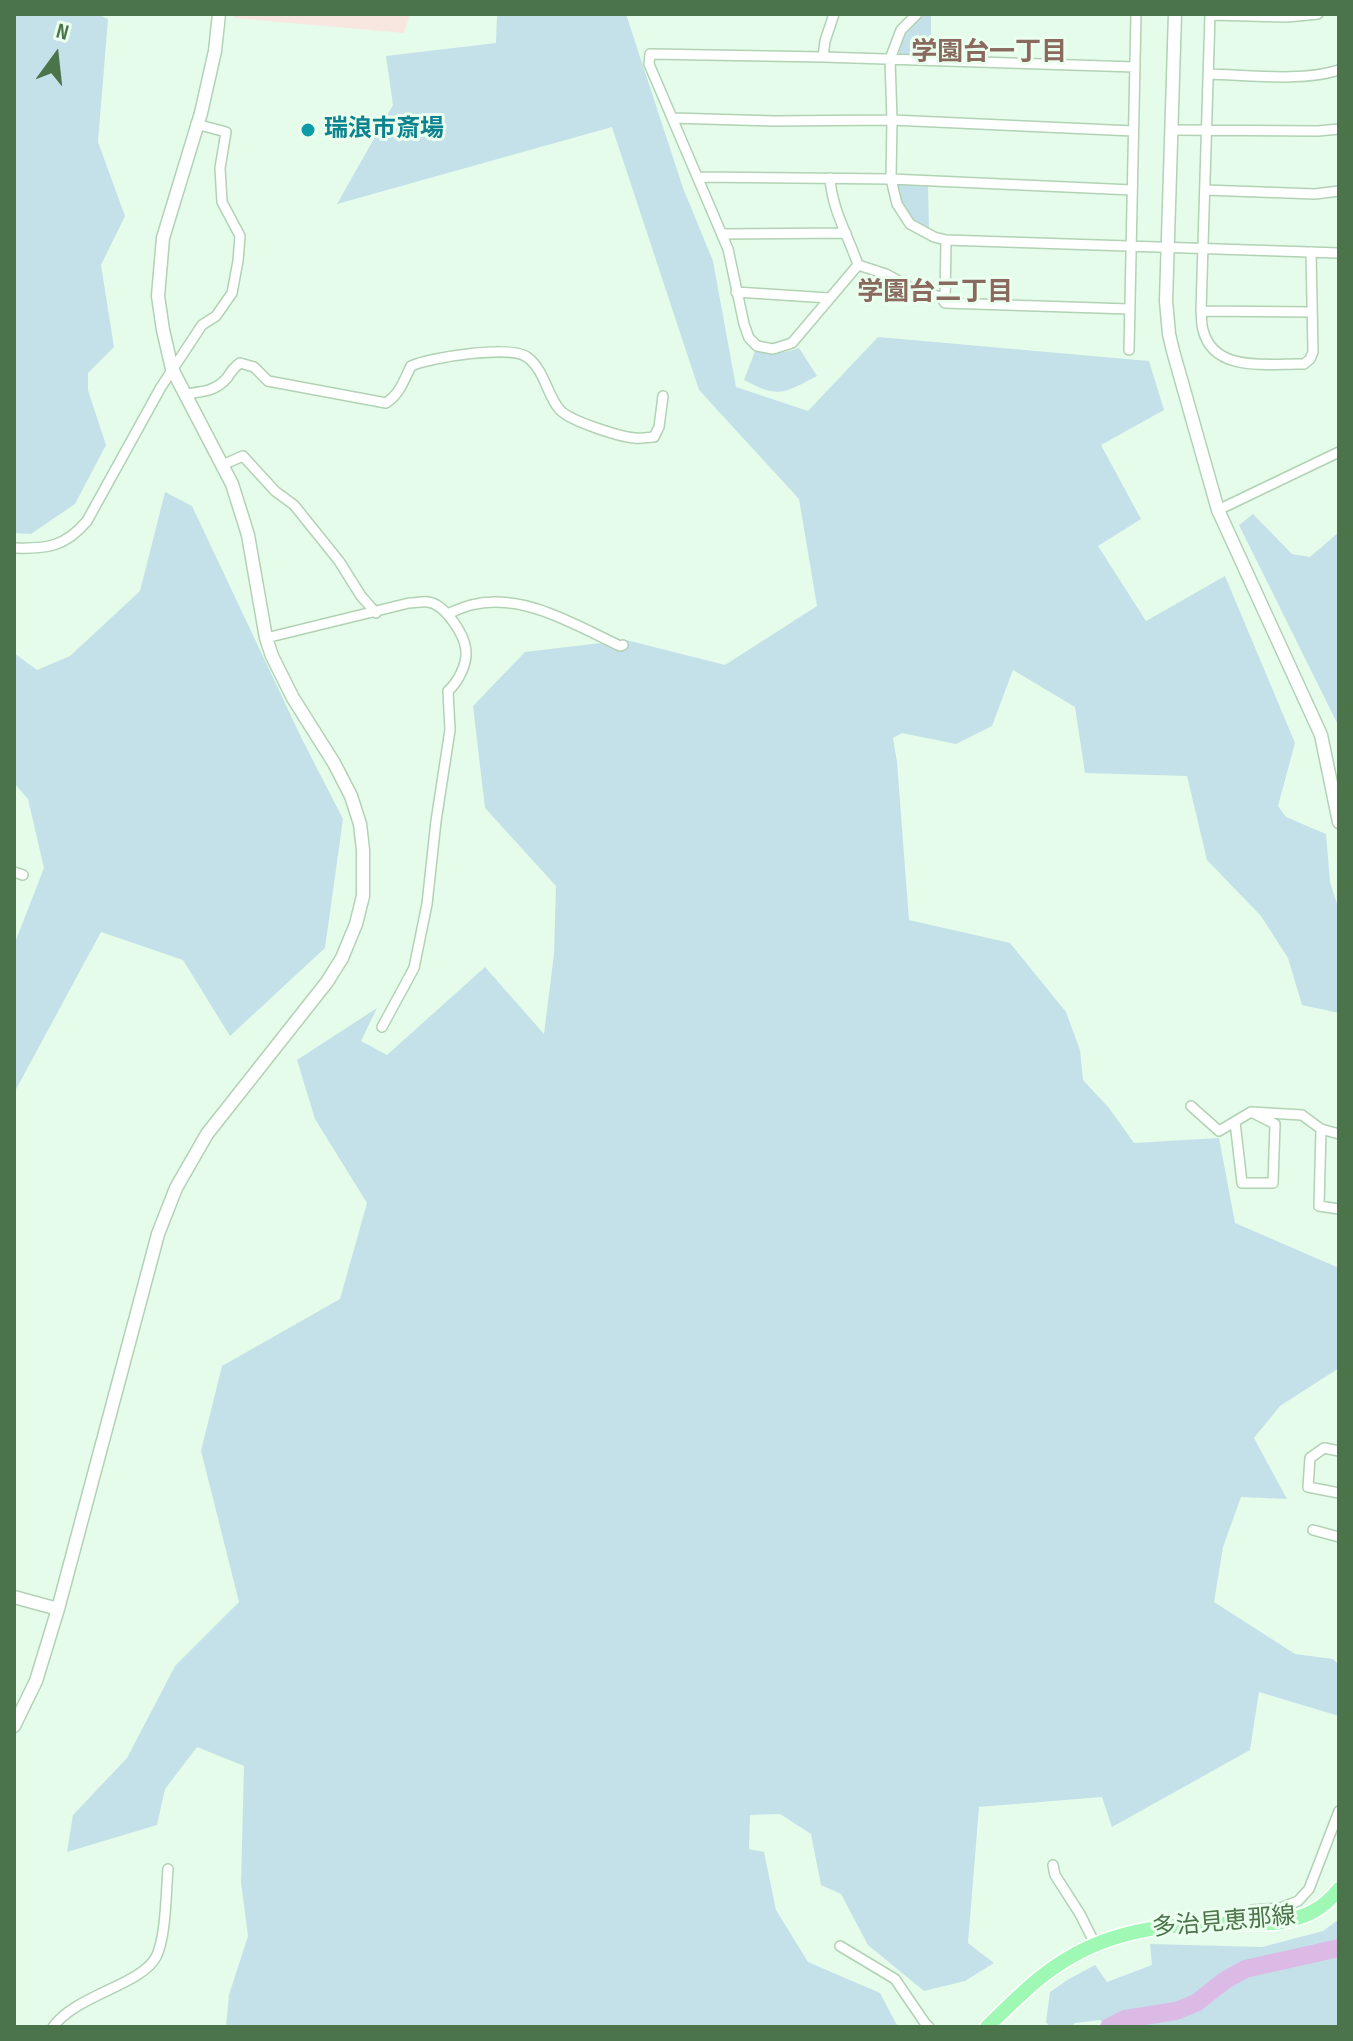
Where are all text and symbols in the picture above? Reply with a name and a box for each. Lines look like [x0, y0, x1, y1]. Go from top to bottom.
north arrow [16, 16, 96, 96]
text: N [53, 18, 72, 47]
district label: 学園台一丁目 [911, 37, 1067, 69]
place label: 瑞浪市斎場 [324, 116, 444, 144]
marker: 瑞浪市斎場 [299, 121, 317, 139]
district label: 学園台二丁目 [857, 277, 1013, 309]
street label: 多治見恵那線 [1151, 1902, 1297, 1944]

